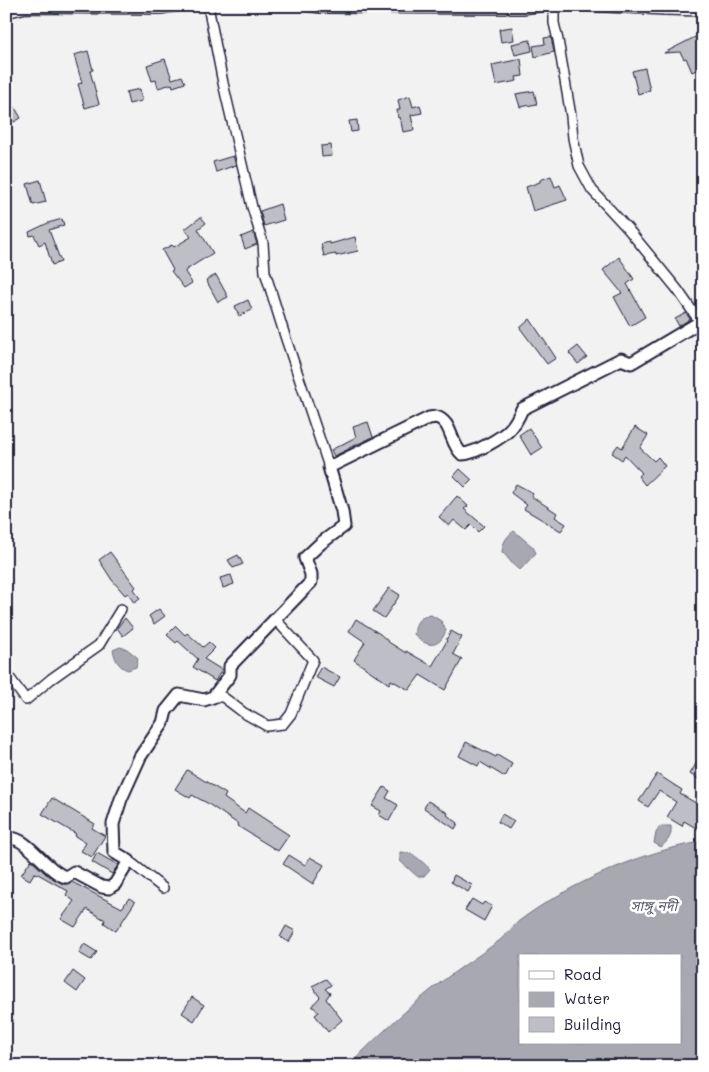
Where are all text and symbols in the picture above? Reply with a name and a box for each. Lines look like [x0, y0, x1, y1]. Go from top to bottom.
water label: সাঙ্গু নদী [631, 896, 681, 915]
legend [519, 954, 682, 1044]
text: Road [564, 964, 601, 984]
text: Water [564, 988, 610, 1008]
text: Building [564, 1014, 621, 1034]

